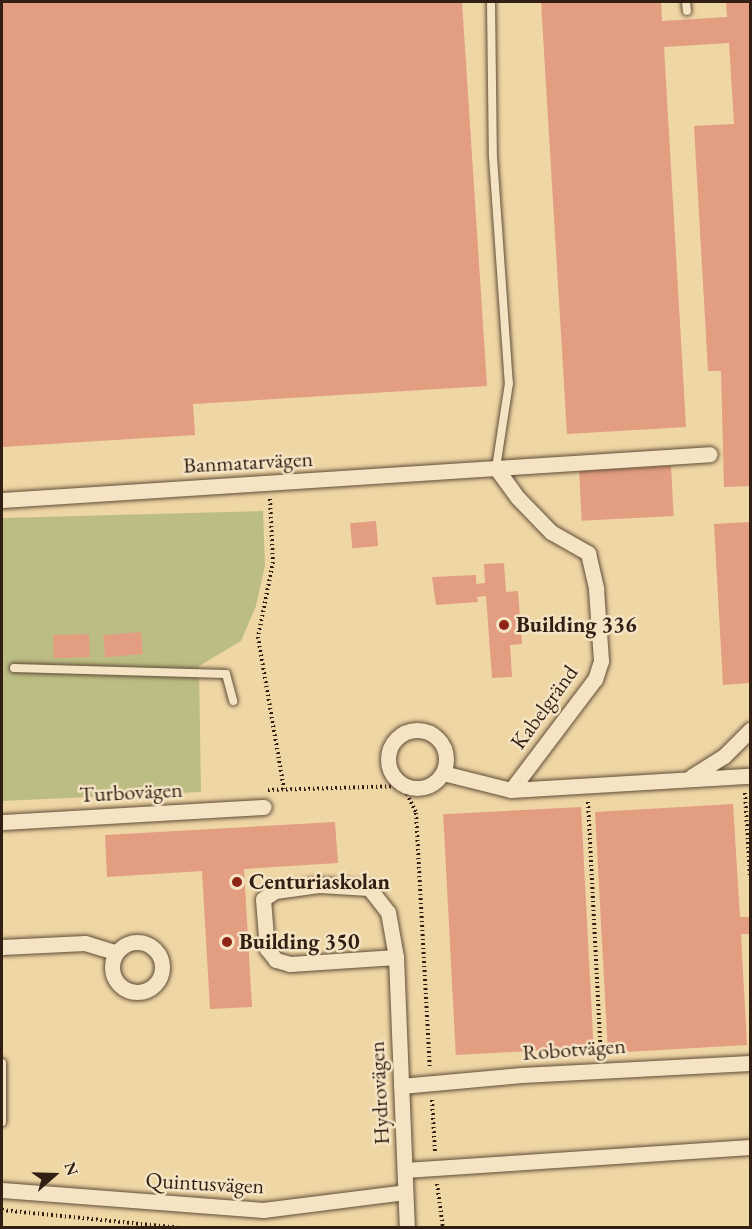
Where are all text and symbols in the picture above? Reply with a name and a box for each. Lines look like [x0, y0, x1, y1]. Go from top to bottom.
street label: Banmatarvägen [182, 445, 314, 479]
place label: Building 336 [516, 612, 637, 638]
marker: Building 336 [497, 618, 511, 632]
street label: Kabelgränd [505, 660, 583, 754]
street label: Turbovägen [79, 776, 183, 808]
place label: Centuriaskolan [249, 869, 390, 895]
marker: Centuriaskolan [230, 875, 244, 889]
place label: Building 350 [239, 929, 360, 955]
marker: Building 350 [220, 935, 234, 949]
street label: Robotvägen [521, 1032, 627, 1066]
street label: Hydrovägen [363, 1040, 395, 1146]
north arrow [24, 1145, 84, 1205]
text: N [59, 1159, 83, 1178]
street label: Quintusvägen [145, 1167, 265, 1199]

